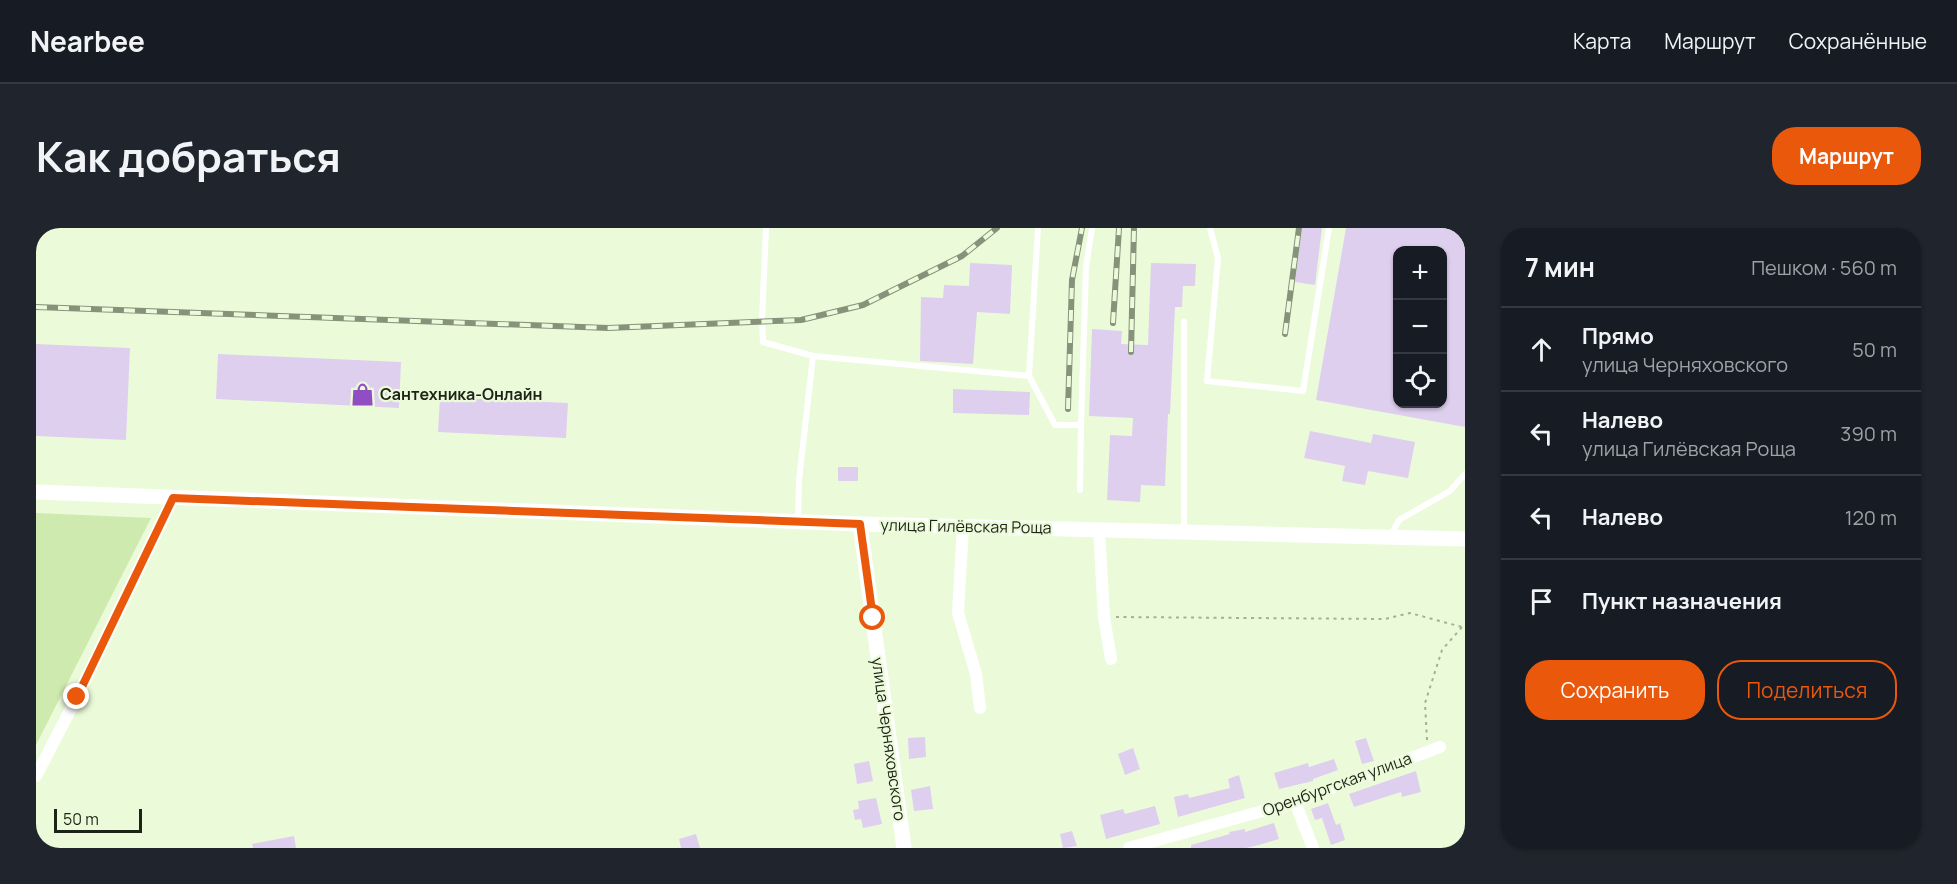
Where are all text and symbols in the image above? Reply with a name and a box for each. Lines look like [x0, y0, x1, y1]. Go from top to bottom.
text: Nearbee [30, 22, 145, 60]
text: Карта [1573, 27, 1631, 55]
text: Маршрут [1664, 27, 1756, 55]
text: Сохранённые [1789, 27, 1927, 55]
text: Как добраться [36, 127, 341, 185]
button: Маршрут [1772, 127, 1921, 185]
map controls [1393, 246, 1447, 408]
button: + [1393, 246, 1447, 300]
text: 7 мин [1525, 249, 1595, 285]
text: Пешком · 560 m [1751, 254, 1897, 281]
button: − [1393, 300, 1447, 354]
text: Прямо [1582, 321, 1654, 351]
icon: ahead [1525, 333, 1558, 366]
text: 50 m [1852, 336, 1897, 363]
text: улица Черняховского [1582, 351, 1788, 378]
button: locate [1393, 354, 1447, 408]
shop icon: Сантехника-Онлайн [349, 381, 375, 407]
place label: Сантехника-Онлайн [380, 383, 542, 405]
text: Налево [1582, 405, 1663, 435]
icon: left [1525, 417, 1558, 450]
text: 390 m [1840, 420, 1897, 447]
text: улица Гилёвская Роща [1582, 435, 1796, 462]
icon: left [1525, 501, 1558, 534]
text: Налево [1582, 502, 1663, 532]
text: 120 m [1845, 504, 1897, 531]
street label: улица Гилёвская Роща [880, 514, 1052, 538]
icon: arrive [1525, 585, 1558, 618]
text: Пункт назначения [1582, 586, 1782, 616]
route start [859, 604, 885, 630]
street label: улица Черняховского [867, 656, 911, 822]
button: Сохранить [1525, 660, 1705, 720]
button: Поделиться [1717, 660, 1897, 720]
route end [63, 683, 89, 709]
street label: Оренбургская улица [1259, 747, 1415, 821]
scale bar [54, 806, 142, 834]
text: 50 m [63, 808, 99, 830]

